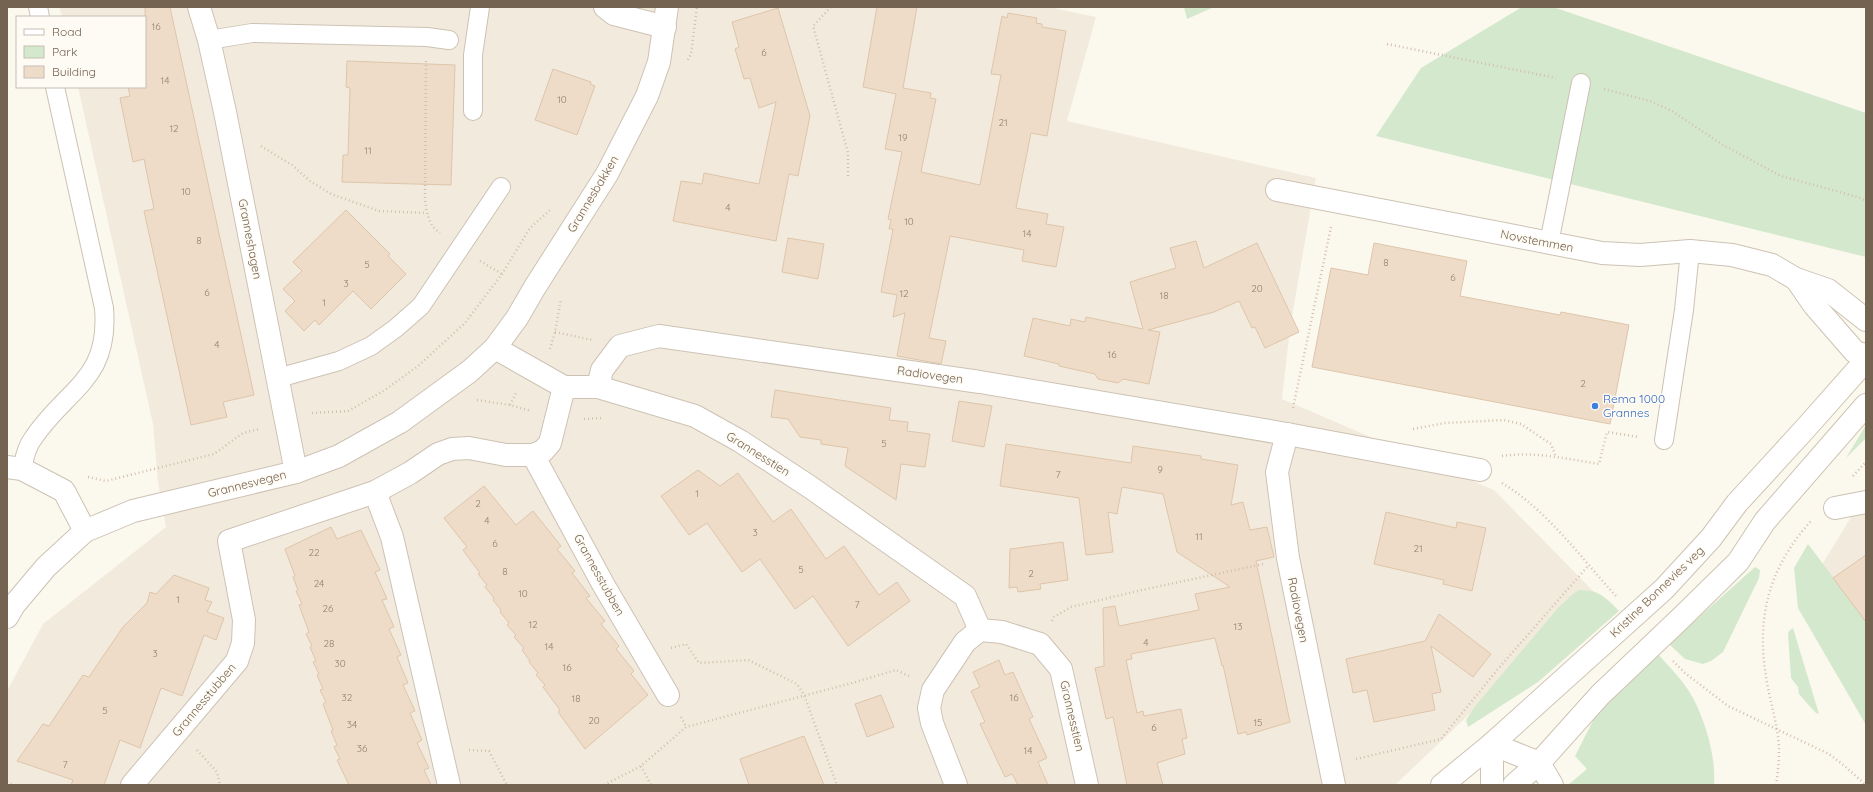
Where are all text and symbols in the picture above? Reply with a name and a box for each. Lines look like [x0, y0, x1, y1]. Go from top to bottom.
legend [16, 16, 146, 88]
house number: 16 [151, 20, 161, 33]
text: Road [52, 24, 82, 39]
text: Park [52, 44, 77, 59]
house number: 6 [761, 46, 767, 59]
text: Building [52, 64, 96, 79]
house number: 14 [161, 74, 169, 87]
house number: 10 [557, 93, 567, 106]
house number: 21 [998, 116, 1008, 129]
house number: 12 [169, 122, 179, 135]
house number: 19 [898, 131, 908, 144]
house number: 11 [364, 144, 372, 157]
street label: Grannesbakken [564, 153, 621, 235]
house number: 10 [181, 185, 191, 198]
street label: Granneshagen [235, 198, 266, 280]
house number: 4 [725, 201, 731, 214]
house number: 10 [904, 215, 914, 228]
street label: Novstemmen [1499, 226, 1575, 255]
house number: 14 [1023, 227, 1031, 240]
house number: 8 [196, 234, 202, 247]
house number: 8 [1383, 256, 1389, 269]
house number: 5 [364, 258, 370, 271]
house number: 6 [1450, 271, 1456, 284]
house number: 3 [343, 277, 349, 290]
house number: 20 [1251, 282, 1263, 295]
house number: 6 [204, 286, 210, 299]
house number: 12 [899, 287, 909, 300]
house number: 18 [1159, 289, 1169, 302]
house number: 1 [322, 296, 326, 309]
house number: 4 [214, 338, 220, 351]
house number: 16 [1107, 348, 1117, 361]
street label: Radiovegen [896, 362, 964, 387]
house number: 2 [1580, 377, 1586, 390]
place label: Rema 1000 Grannes [1603, 391, 1665, 420]
marker: Rema 1000 Grannes [1590, 401, 1600, 411]
street label: Grannesstien [724, 428, 793, 479]
house number: 5 [881, 437, 887, 450]
house number: 9 [1157, 463, 1163, 476]
street label: Grannesvegen [206, 467, 288, 501]
house number: 7 [1055, 468, 1061, 481]
house number: 1 [695, 487, 699, 500]
house number: 2 [475, 497, 481, 510]
house number: 4 [484, 514, 490, 527]
house number: 3 [752, 526, 758, 539]
house number: 11 [1195, 530, 1203, 543]
street label: Grannesstubben [571, 531, 628, 618]
house number: 6 [492, 537, 498, 550]
house number: 21 [1413, 542, 1423, 555]
street label: Kristine Bonnevies veg [1606, 543, 1707, 641]
house number: 22 [308, 546, 320, 559]
house number: 5 [798, 563, 804, 576]
house number: 8 [502, 565, 508, 578]
house number: 2 [1028, 567, 1034, 580]
street label: Radiovegen [1285, 576, 1312, 644]
house number: 24 [314, 577, 324, 590]
house number: 10 [518, 587, 528, 600]
house number: 1 [176, 593, 180, 606]
house number: 7 [854, 598, 860, 611]
house number: 26 [323, 602, 334, 615]
house number: 12 [528, 618, 538, 631]
house number: 13 [1234, 620, 1242, 633]
house number: 4 [1143, 636, 1149, 649]
house number: 28 [324, 637, 334, 650]
house number: 14 [545, 640, 553, 653]
house number: 3 [152, 647, 158, 660]
house number: 30 [334, 657, 346, 670]
street label: Grannesstubben [169, 660, 239, 739]
house number: 16 [562, 661, 572, 674]
street label: Grannesstien [1057, 679, 1088, 753]
house number: 32 [342, 691, 353, 704]
house number: 16 [1009, 691, 1019, 704]
house number: 18 [571, 692, 581, 705]
house number: 5 [102, 704, 108, 717]
house number: 20 [588, 714, 600, 727]
house number: 15 [1253, 716, 1263, 729]
house number: 34 [347, 718, 357, 731]
house number: 6 [1151, 721, 1157, 734]
house number: 36 [357, 742, 368, 755]
house number: 14 [1024, 744, 1032, 757]
house number: 7 [62, 758, 68, 771]

